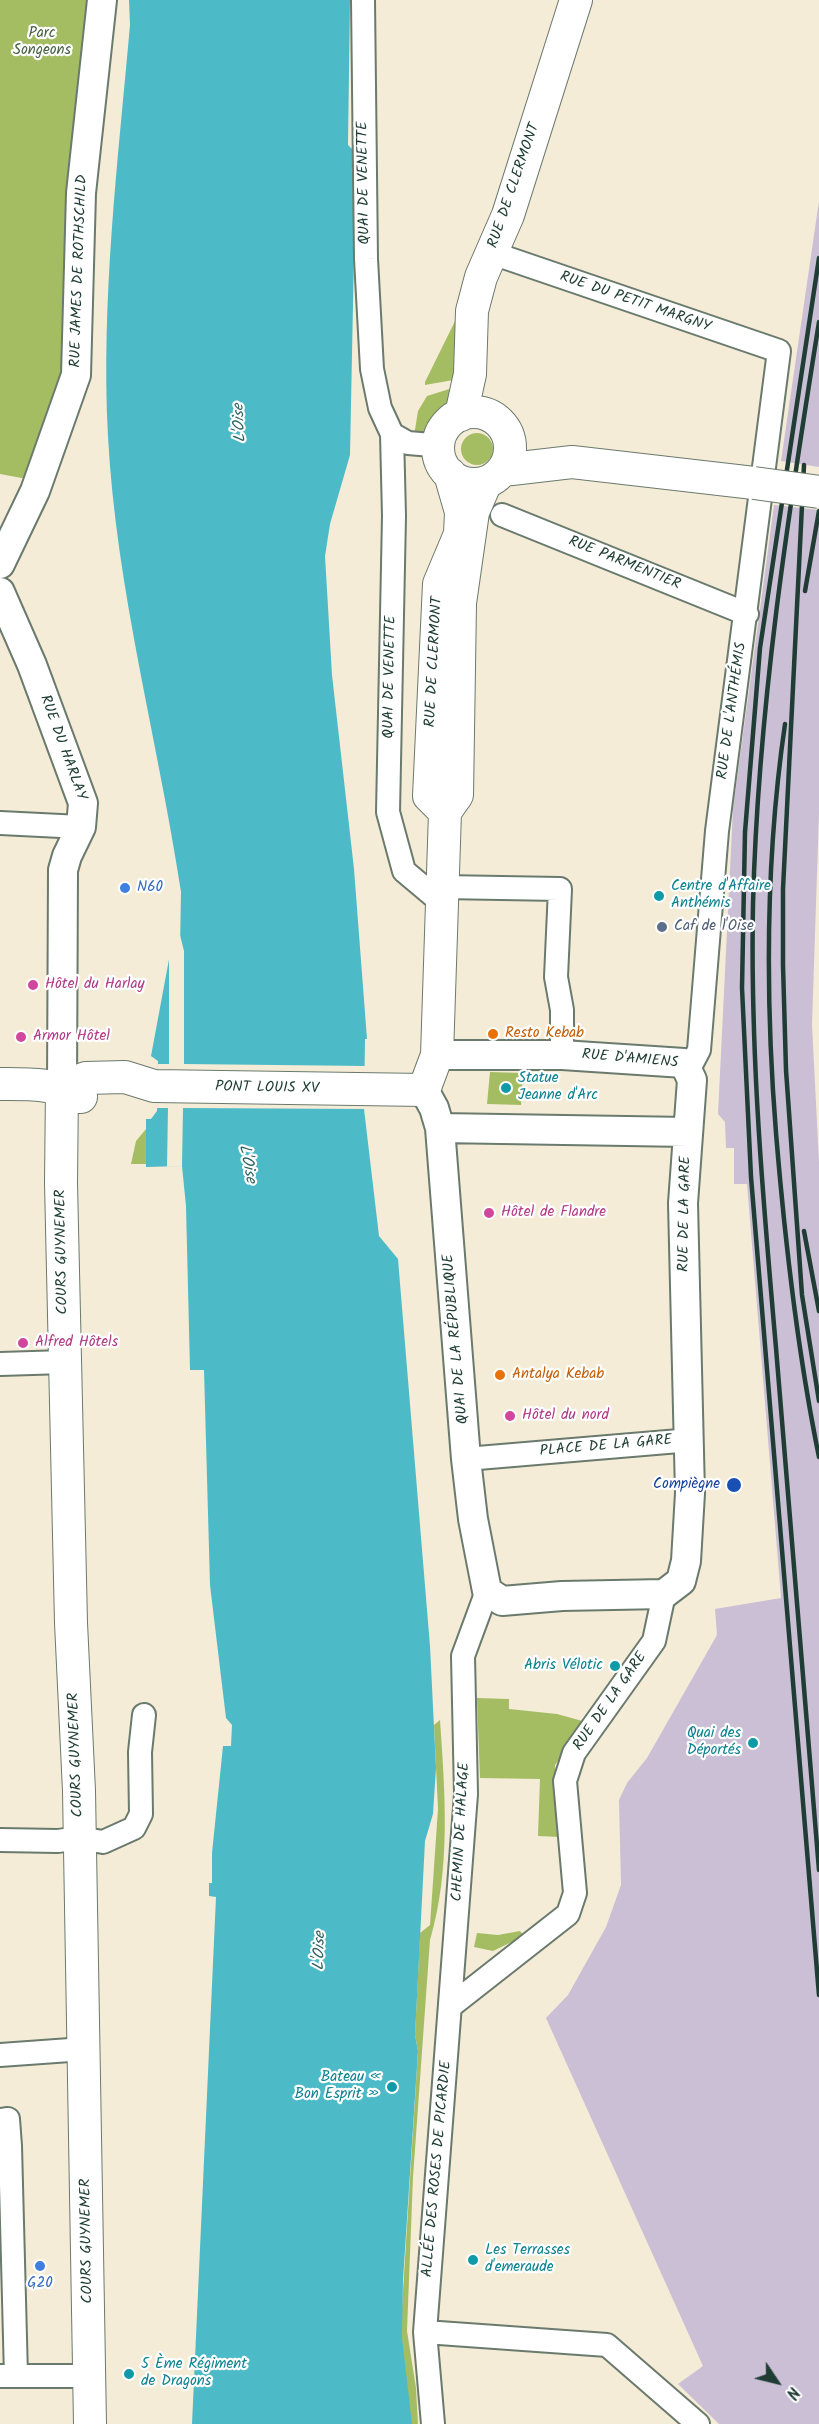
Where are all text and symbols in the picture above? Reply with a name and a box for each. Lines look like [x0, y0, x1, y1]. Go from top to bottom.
park label: Parc Songeons [13, 25, 71, 60]
street label: QUAI DE VENETTE [355, 121, 375, 245]
street label: RUE DE CLERMONT [485, 121, 545, 251]
street label: RUE JAMES DE ROTHSCHILD [68, 174, 92, 368]
street label: RUE DU PETIT MARGNY [557, 269, 713, 337]
water label: L'Oise [230, 403, 252, 443]
street label: RUE PARMENTIER [565, 533, 683, 595]
street label: RUE DE CLERMONT [423, 596, 447, 728]
street label: QUAI DE VENETTE [381, 615, 401, 739]
street label: RUE DE L'ANTHÉMIS [714, 641, 752, 781]
street label: RUE DU HARLAY [35, 693, 89, 803]
place label: Centre d'Affaire Anthémis [671, 878, 771, 913]
place label: N60 [137, 879, 163, 897]
marker: N60 [118, 881, 132, 895]
marker: Centre d'Affaire Anthémis [652, 889, 666, 903]
place label: Caf de l'Oise [674, 918, 754, 936]
marker: Caf de l'Oise [655, 920, 669, 934]
place label: Hôtel du Harlay [45, 976, 145, 994]
marker: Hôtel du Harlay [26, 978, 40, 992]
place label: Resto Kebab [505, 1025, 584, 1043]
marker: Resto Kebab [486, 1027, 500, 1041]
place label: Armor Hôtel [33, 1028, 110, 1046]
marker: Armor Hôtel [14, 1030, 28, 1044]
street label: RUE D'AMIENS [581, 1047, 679, 1073]
place label: Statue Jeanne d'Arc [518, 1070, 598, 1105]
street label: PONT LOUIS XV [215, 1079, 319, 1099]
marker: Statue Jeanne d'Arc [499, 1081, 513, 1095]
water label: L'Oise [233, 1143, 259, 1185]
street label: RUE DE LA GARE [676, 1156, 696, 1272]
street label: COURS GUYNEMER [53, 1189, 73, 1315]
place label: Hôtel de Flandre [501, 1204, 606, 1222]
marker: Hôtel de Flandre [482, 1206, 496, 1220]
street label: QUAI DE LA RÉPUBLIQUE [441, 1253, 473, 1425]
place label: Alfred Hôtels [35, 1334, 118, 1352]
marker: Alfred Hôtels [16, 1336, 30, 1350]
place label: Antalya Kebab [512, 1366, 604, 1384]
marker: Antalya Kebab [493, 1368, 507, 1382]
place label: Hôtel du nord [522, 1407, 609, 1425]
marker: Hôtel du nord [503, 1409, 517, 1423]
street label: PLACE DE LA GARE [539, 1432, 673, 1462]
place label: Compiègne [653, 1476, 720, 1494]
marker: Compiègne [725, 1476, 743, 1494]
street label: RUE DE LA GARE [570, 1649, 652, 1755]
place label: Abris Vélotic [524, 1657, 603, 1675]
marker: Abris Vélotic [608, 1659, 622, 1673]
street label: COURS GUYNEMER [66, 1692, 88, 1818]
place label: Quai des Déportés [687, 1725, 741, 1760]
marker: Quai des Déportés [746, 1736, 760, 1750]
street label: CHEMIN DE HALAGE [449, 1762, 475, 1902]
water label: L'Oise [311, 1931, 331, 1971]
street label: ALLÉE DES ROSES DE PICARDIE [420, 2060, 456, 2278]
place label: Bateau « Bon Esprit » [294, 2069, 380, 2104]
marker: Bateau « Bon Esprit » [385, 2080, 399, 2094]
street label: COURS GUYNEMER [78, 2178, 98, 2304]
place label: Les Terrasses d'emeraude [485, 2242, 570, 2277]
marker: Les Terrasses d'emeraude [466, 2253, 480, 2267]
marker: G20 [33, 2259, 47, 2273]
place label: G20 [27, 2275, 53, 2293]
north arrow [747, 2352, 807, 2412]
place label: 5 Ème Régiment de Dragons [141, 2356, 247, 2391]
marker: 5 Ème Régiment de Dragons [122, 2367, 136, 2381]
text: N [779, 2381, 805, 2404]

